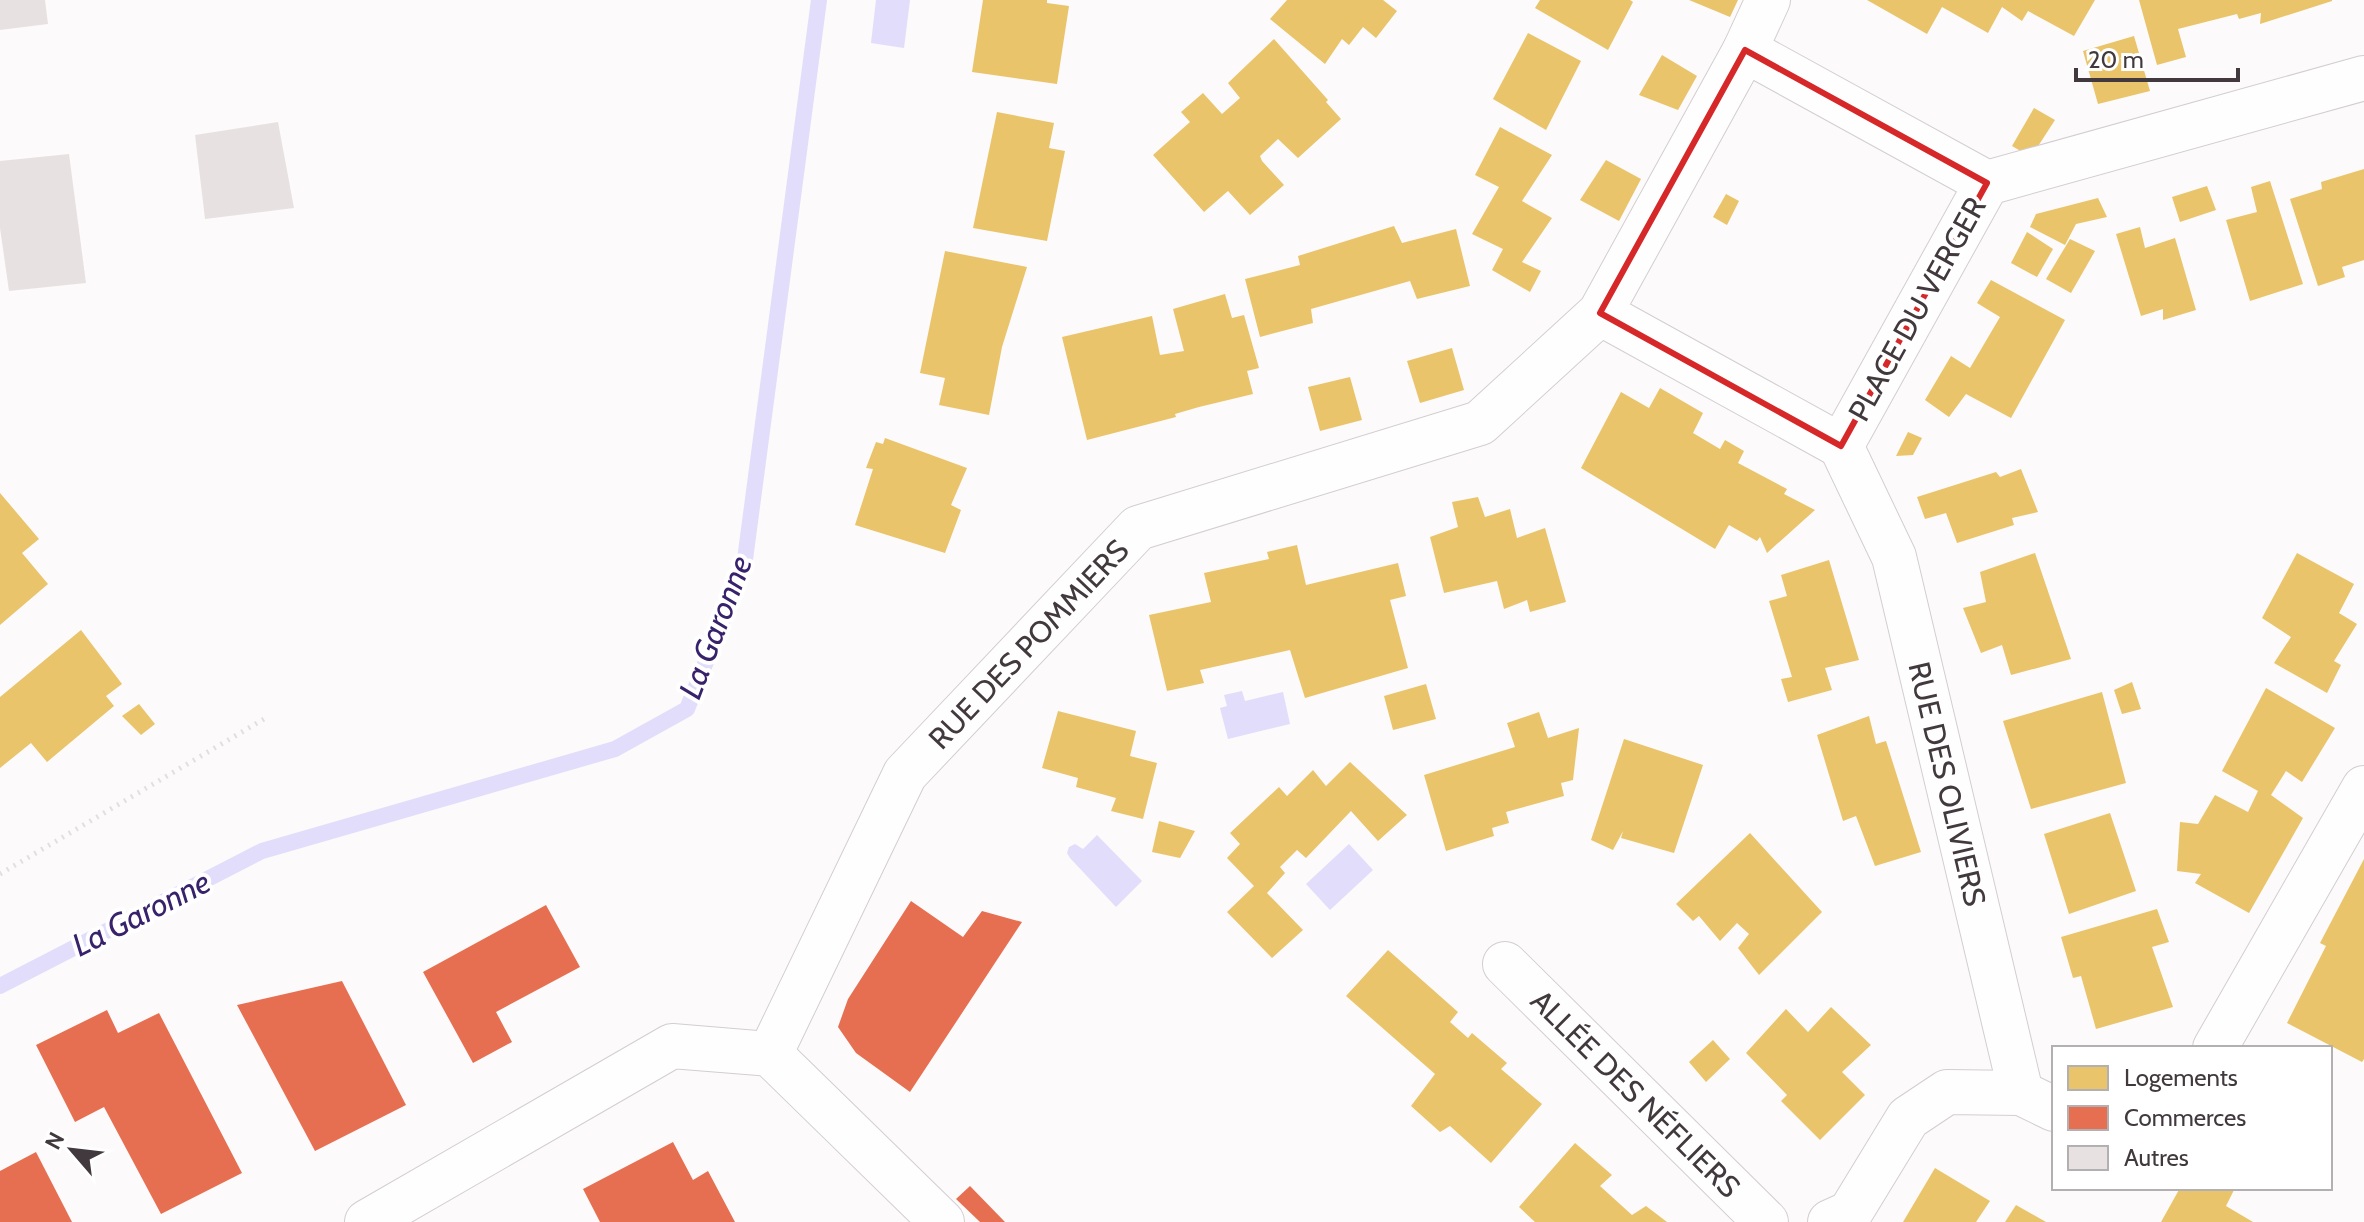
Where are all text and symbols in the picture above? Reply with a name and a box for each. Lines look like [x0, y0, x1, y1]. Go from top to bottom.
scale bar [2076, 32, 2238, 82]
text: 20 m [2088, 45, 2144, 74]
street label: PLACE DU VERGER [1840, 191, 1994, 427]
street label: RUE DES POMMIERS [920, 532, 1136, 756]
water label: La Garonne [670, 550, 760, 704]
street label: RUE DES OLIVIERS [1901, 658, 1995, 910]
water label: La Garonne [66, 862, 216, 964]
street label: ALLÉE DES NÉFLIERS [1523, 982, 1748, 1205]
legend [2052, 1046, 2332, 1190]
text: Logements [2124, 1063, 2238, 1092]
text: Commerces [2124, 1103, 2246, 1132]
north arrow [32, 1110, 112, 1190]
text: N [39, 1128, 70, 1154]
text: Autres [2124, 1143, 2189, 1172]

